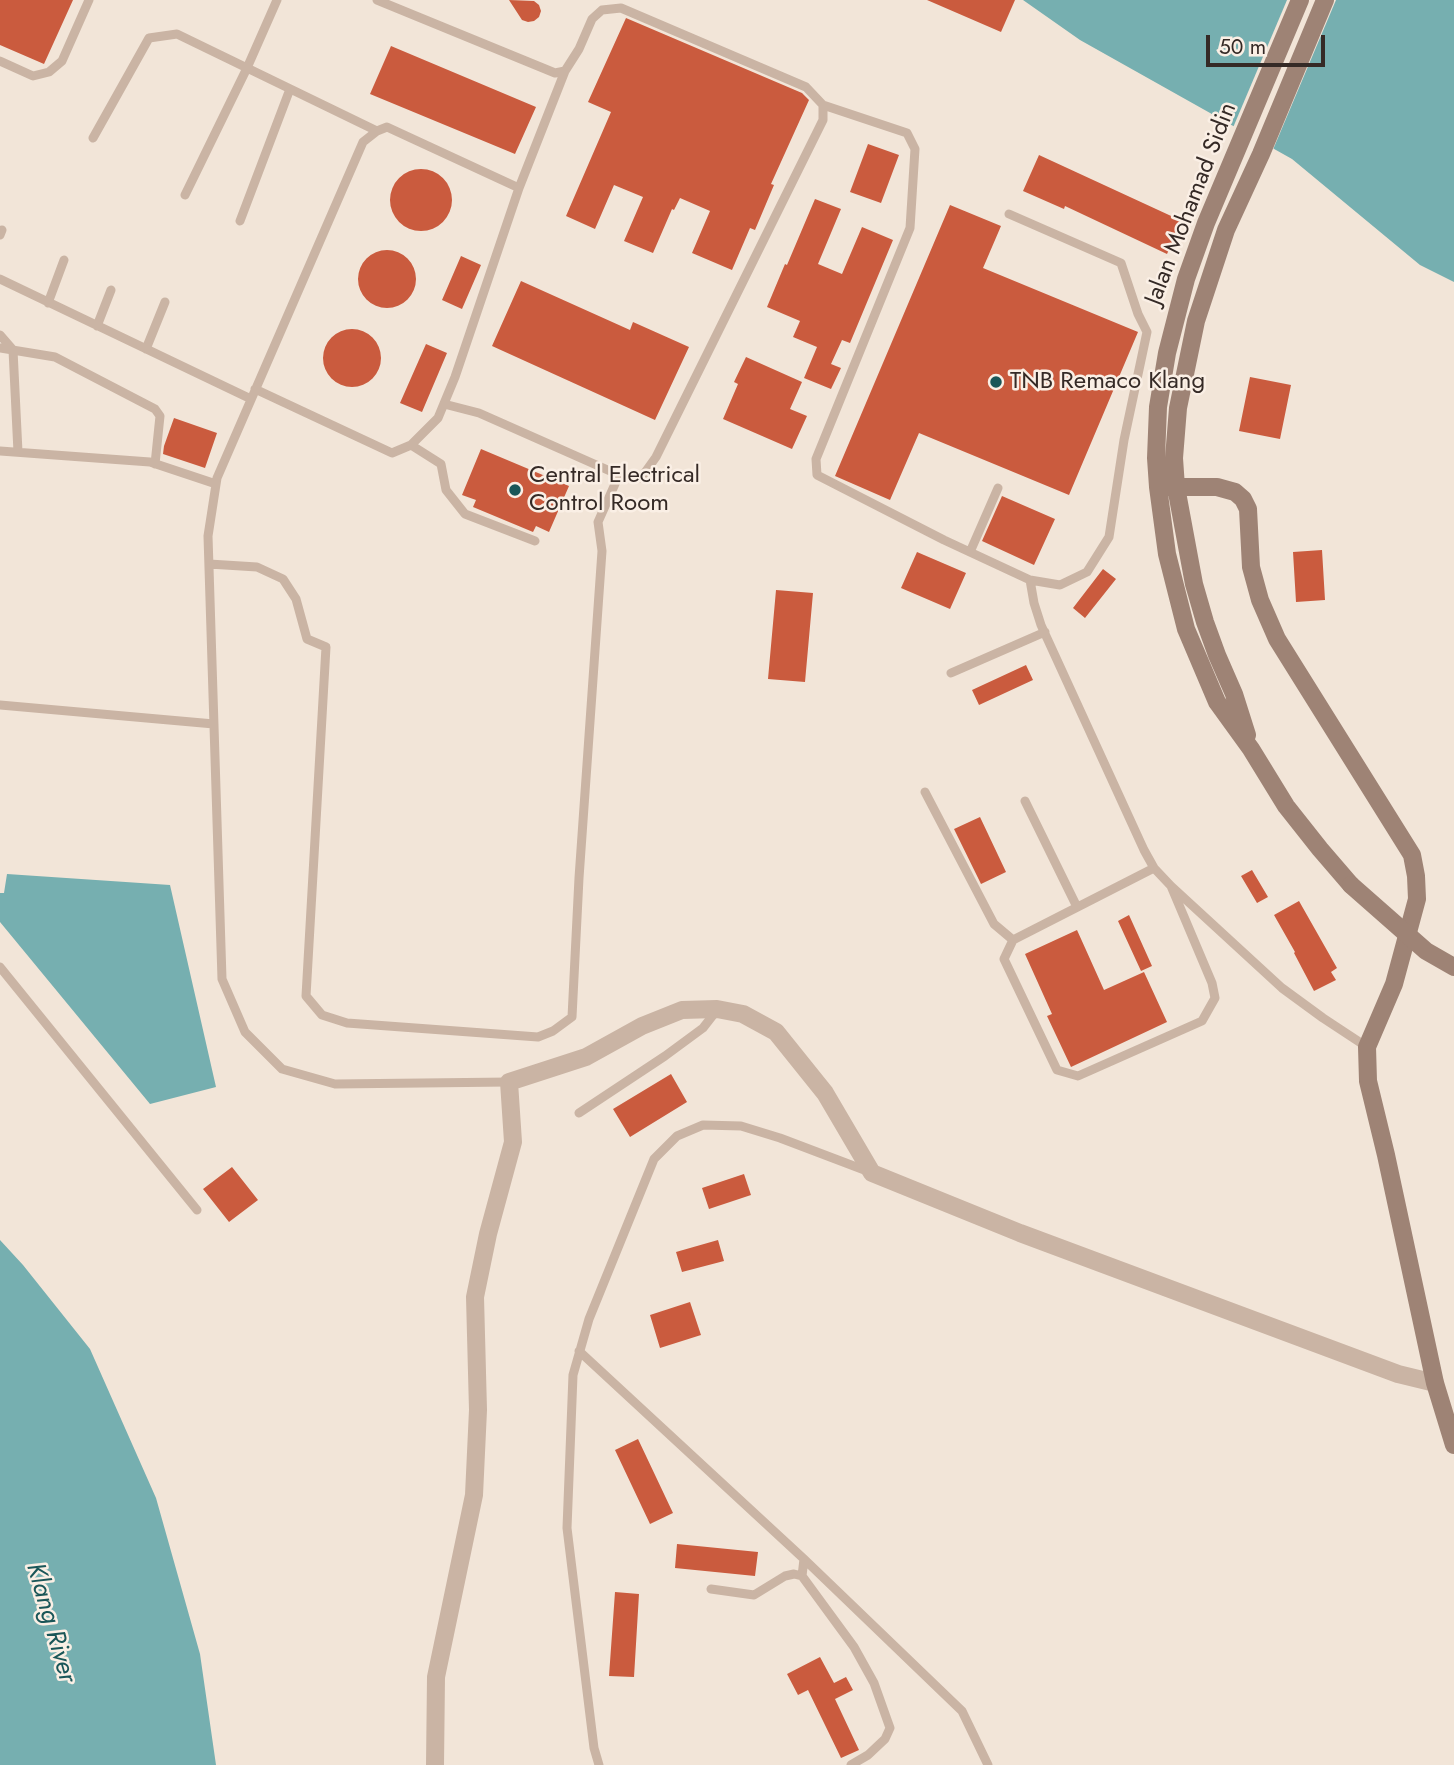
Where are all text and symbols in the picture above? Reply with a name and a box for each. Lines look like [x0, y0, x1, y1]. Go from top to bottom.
scale bar [1209, 21, 1328, 65]
text: 50 m [1219, 32, 1266, 62]
street label: Jalan Mohamad Sidin [1140, 99, 1244, 309]
place label: TNB Remaco Klang [1010, 368, 1205, 396]
marker: TNB Remaco Klang [988, 374, 1004, 390]
place label: Central Electrical Control Room [529, 462, 700, 518]
marker: Central Electrical Control Room [507, 482, 523, 498]
water label: Klang River [18, 1560, 82, 1686]

